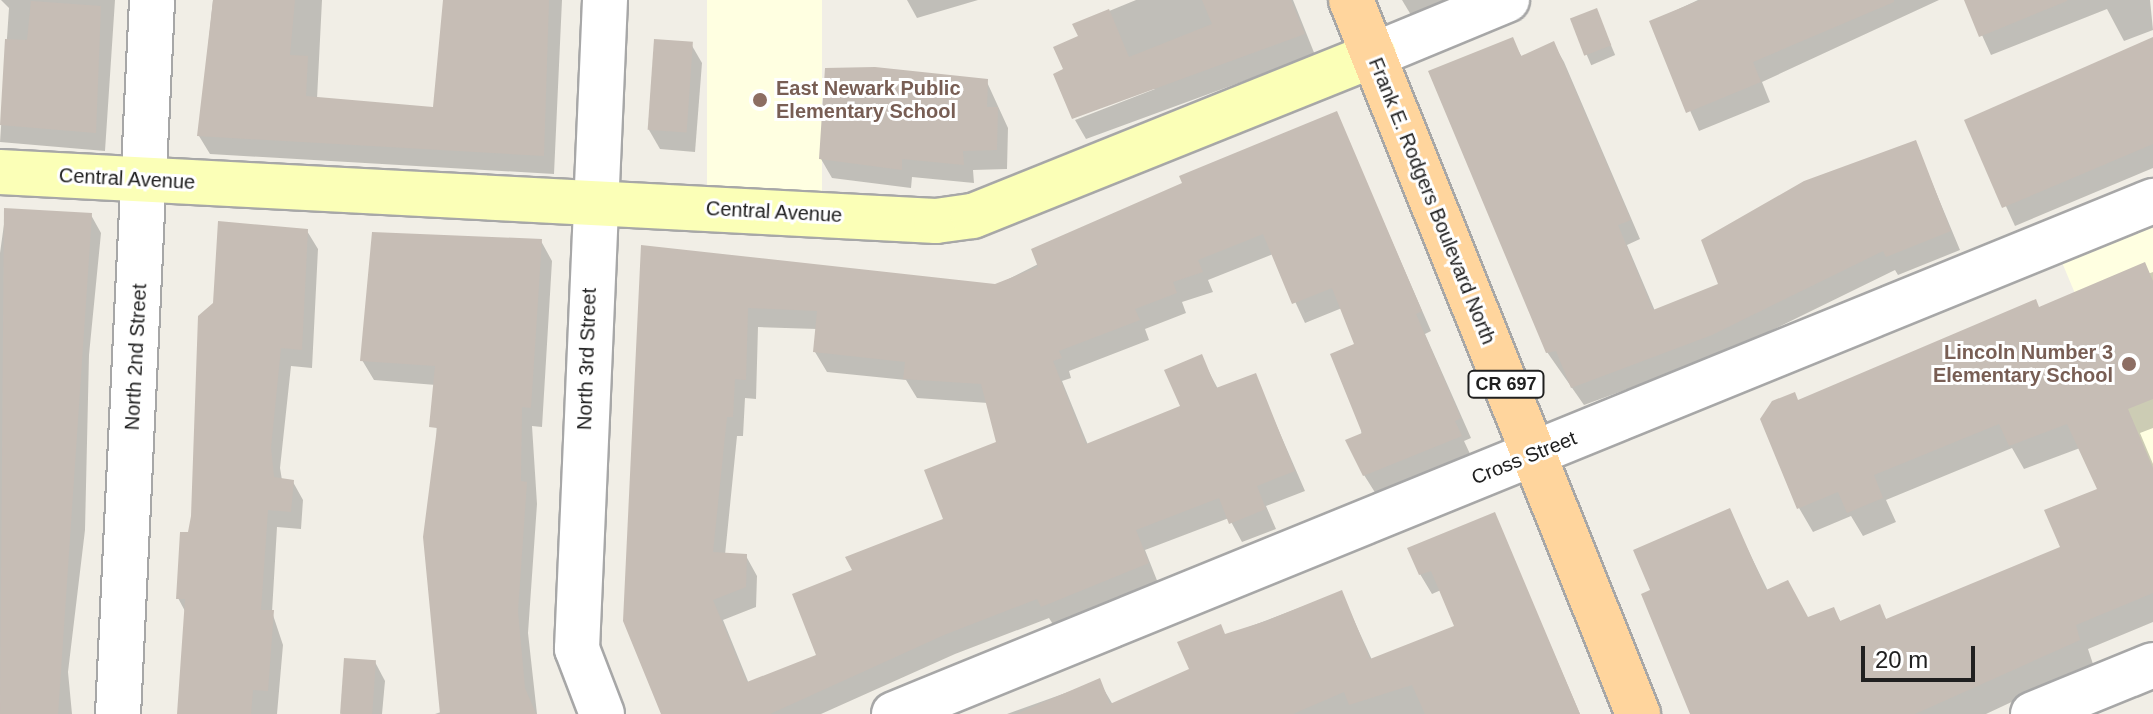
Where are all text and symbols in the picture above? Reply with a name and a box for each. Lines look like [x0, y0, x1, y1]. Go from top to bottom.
street label: Frank E. Rodgers Boulevard North [1363, 54, 1501, 348]
place label: East Newark Public Elementary School [776, 76, 961, 123]
marker: East Newark Public Elementary School [751, 91, 769, 109]
street label: Central Avenue [58, 163, 196, 195]
street label: Central Avenue [705, 196, 843, 228]
street label: North 2nd Street [120, 283, 152, 431]
street label: North 3rd Street [573, 287, 601, 431]
place label: Lincoln Number 3 Elementary School [1933, 340, 2113, 387]
marker: Lincoln Number 3 Elementary School [2120, 355, 2138, 373]
road number: CR 697 [1466, 370, 1546, 398]
street label: Cross Street [1468, 426, 1580, 490]
scale bar [1865, 630, 1979, 680]
text: 20 m [1875, 646, 1928, 673]

